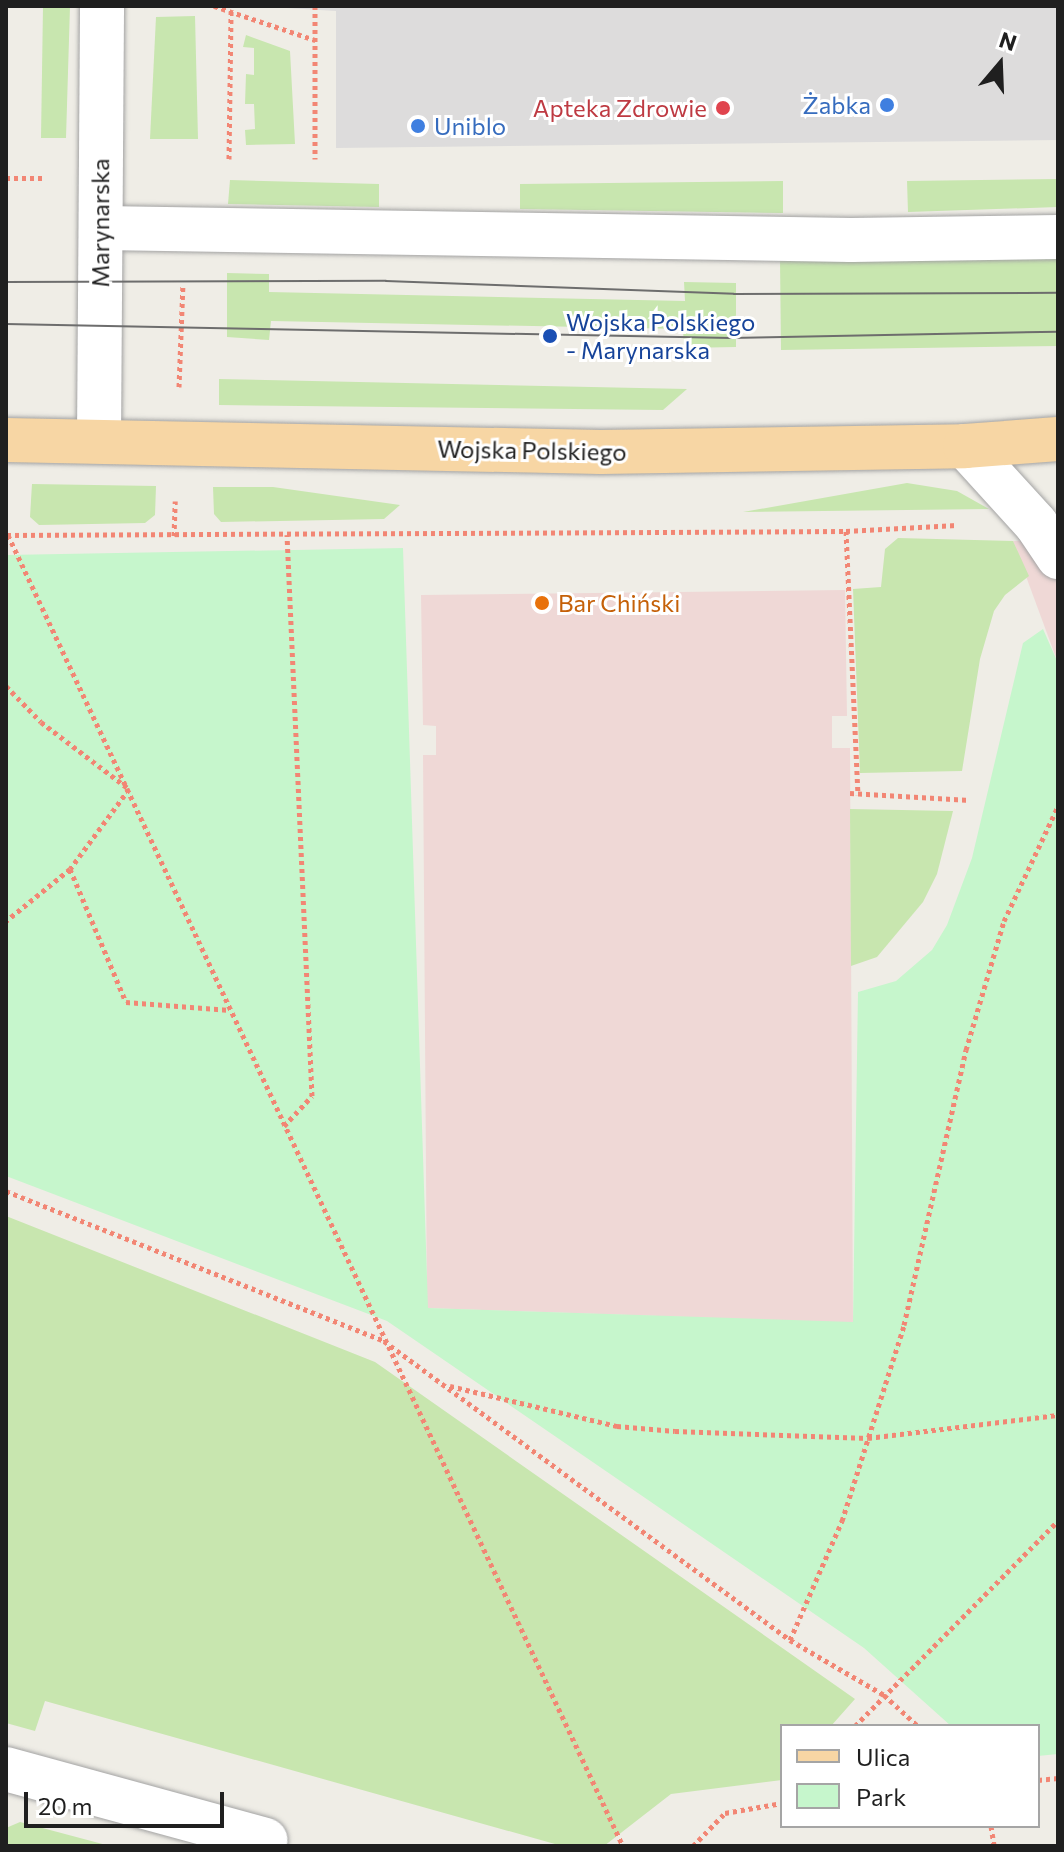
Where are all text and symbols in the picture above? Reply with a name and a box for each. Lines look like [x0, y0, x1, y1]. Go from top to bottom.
north arrow [960, 24, 1040, 104]
text: N [996, 25, 1020, 56]
place label: Żabka [803, 91, 871, 119]
place label: Apteka Zdrowie [533, 94, 707, 122]
marker: Żabka [878, 96, 896, 114]
marker: Apteka Zdrowie [714, 99, 732, 117]
place label: Uniblo [434, 112, 506, 140]
marker: Uniblo [409, 117, 427, 135]
street label: Marynarska [86, 158, 114, 288]
place label: Wojska Polskiego - Marynarska [566, 308, 755, 364]
marker: Wojska Polskiego - Marynarska [541, 327, 559, 345]
street label: Wojska Polskiego [437, 434, 627, 466]
place label: Bar Chiński [558, 589, 680, 617]
marker: Bar Chiński [533, 594, 551, 612]
legend [780, 1724, 1040, 1828]
text: Ulica [856, 1742, 910, 1771]
scale bar [28, 1776, 228, 1826]
text: Park [856, 1782, 906, 1811]
text: 20 m [38, 1791, 92, 1820]

